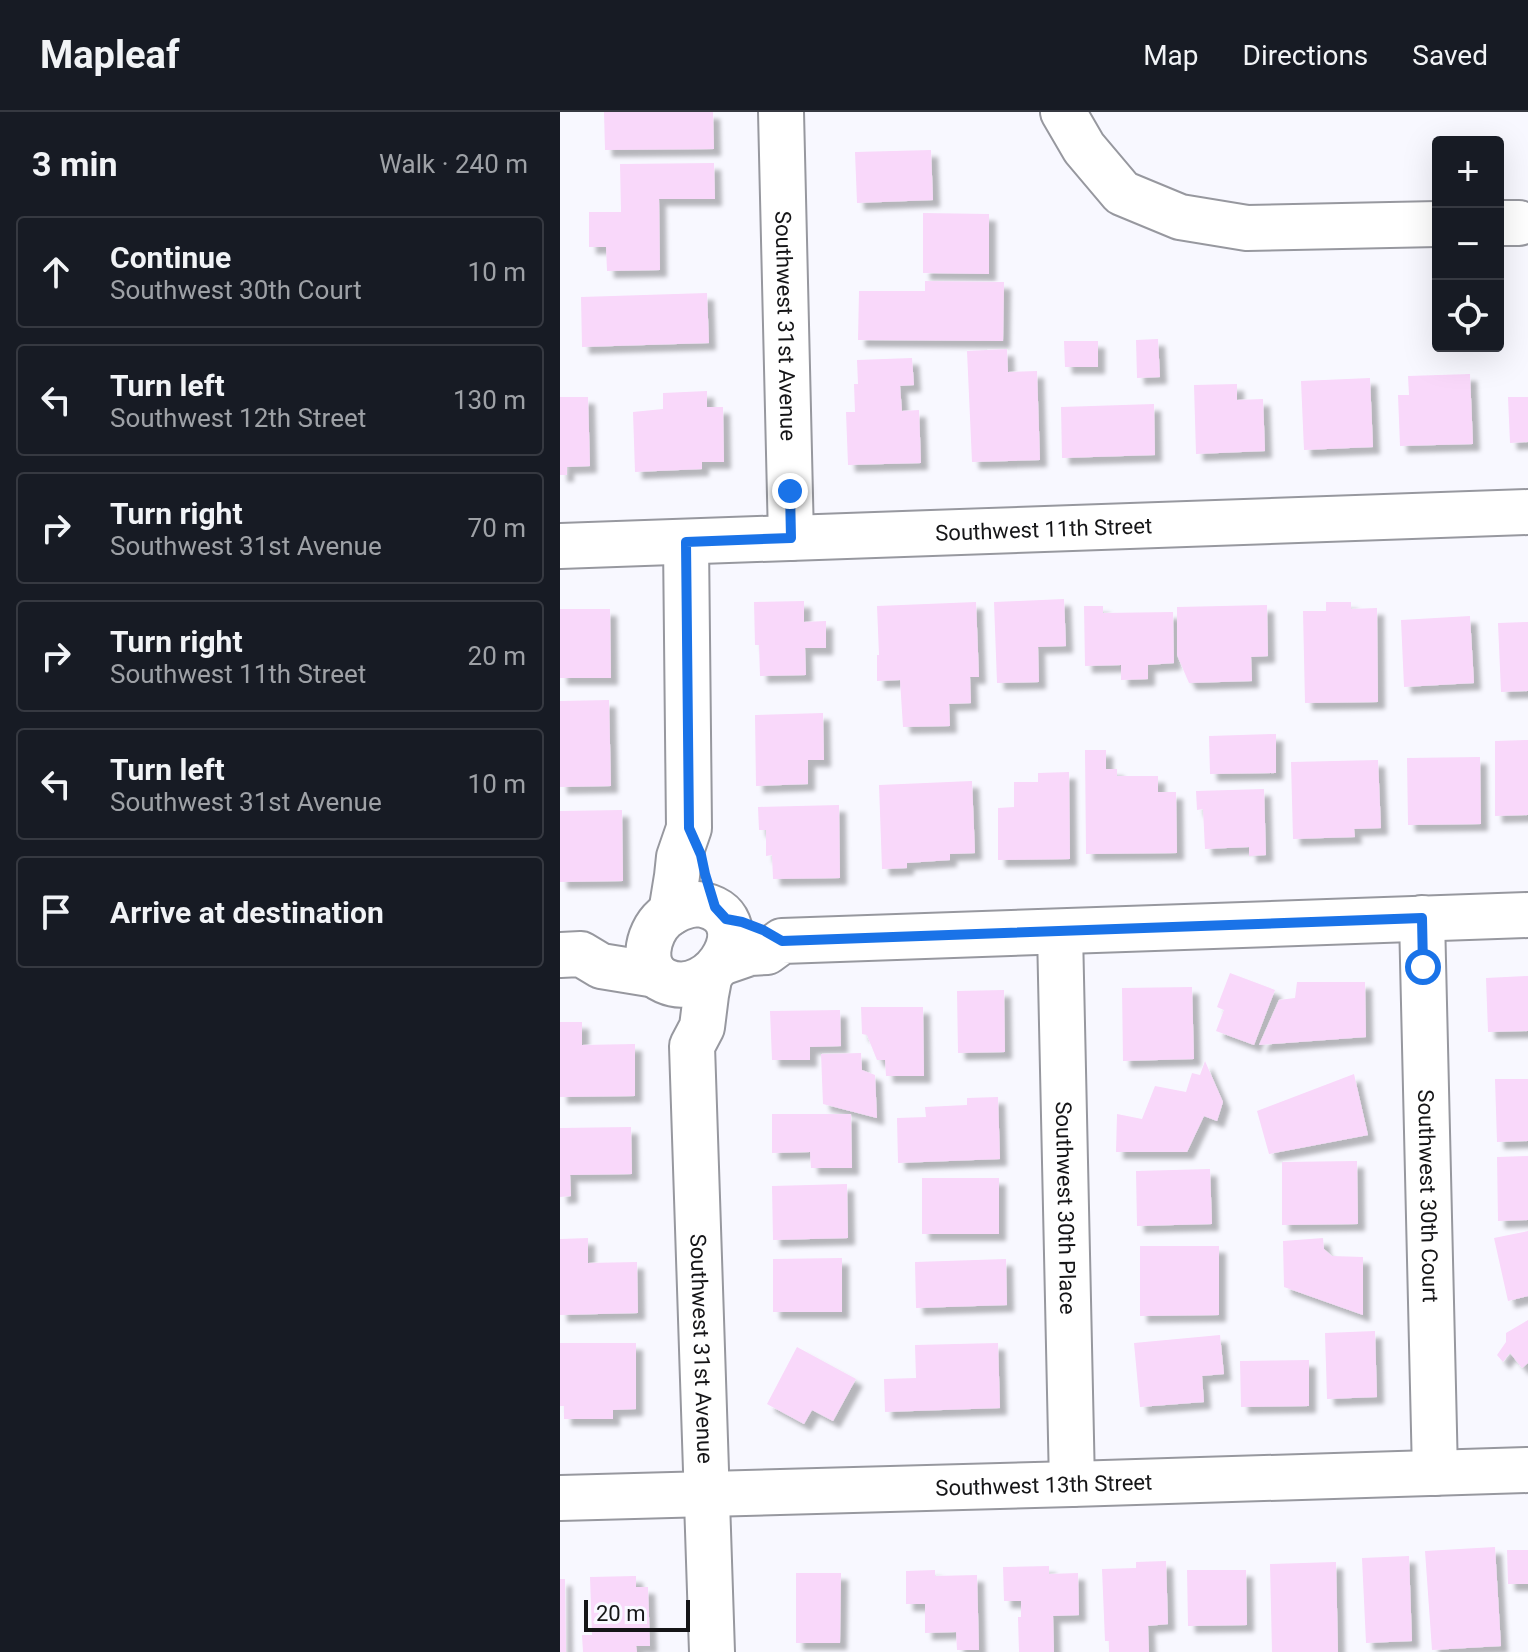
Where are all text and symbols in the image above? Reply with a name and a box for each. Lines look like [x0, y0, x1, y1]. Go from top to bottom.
text: Mapleaf [40, 33, 180, 77]
text: Map [1143, 39, 1199, 72]
text: Directions [1243, 39, 1368, 72]
text: Saved [1412, 39, 1488, 72]
map controls [1432, 136, 1504, 352]
button: + [1432, 136, 1504, 208]
text: 3 min [32, 144, 117, 184]
text: Walk · 240 m [379, 149, 528, 179]
button: − [1432, 208, 1504, 280]
street label: Southwest 31st Avenue [770, 211, 801, 441]
text: Continue [110, 240, 231, 275]
icon: ahead [34, 250, 78, 294]
text: 10 m [468, 257, 526, 287]
text: Southwest 30th Court [110, 275, 362, 305]
button: locate [1432, 280, 1504, 352]
text: Turn left [110, 368, 225, 403]
icon: left [34, 378, 78, 422]
text: 130 m [453, 385, 526, 415]
text: Southwest 12th Street [110, 403, 366, 433]
route end [772, 473, 808, 509]
text: Turn right [110, 496, 243, 531]
icon: right [34, 506, 78, 550]
text: 70 m [468, 513, 526, 543]
street label: Southwest 11th Street [935, 513, 1153, 546]
text: Southwest 31st Avenue [110, 531, 382, 561]
text: Turn right [110, 624, 243, 659]
icon: right [34, 634, 78, 678]
text: 20 m [468, 641, 526, 671]
text: Southwest 11th Street [110, 659, 366, 689]
text: Turn left [110, 752, 225, 787]
icon: left [34, 762, 78, 806]
text: 10 m [468, 769, 526, 799]
text: Southwest 31st Avenue [110, 787, 382, 817]
icon: arrive [34, 890, 78, 934]
text: Arrive at destination [110, 895, 384, 930]
route start [1405, 949, 1441, 985]
street label: Southwest 30th Court [1413, 1089, 1443, 1303]
street label: Southwest 30th Place [1051, 1101, 1080, 1315]
street label: Southwest 31st Avenue [685, 1233, 718, 1464]
street label: Southwest 13th Street [935, 1470, 1153, 1501]
scale bar [584, 1596, 690, 1632]
text: 20 m [596, 1601, 645, 1626]

